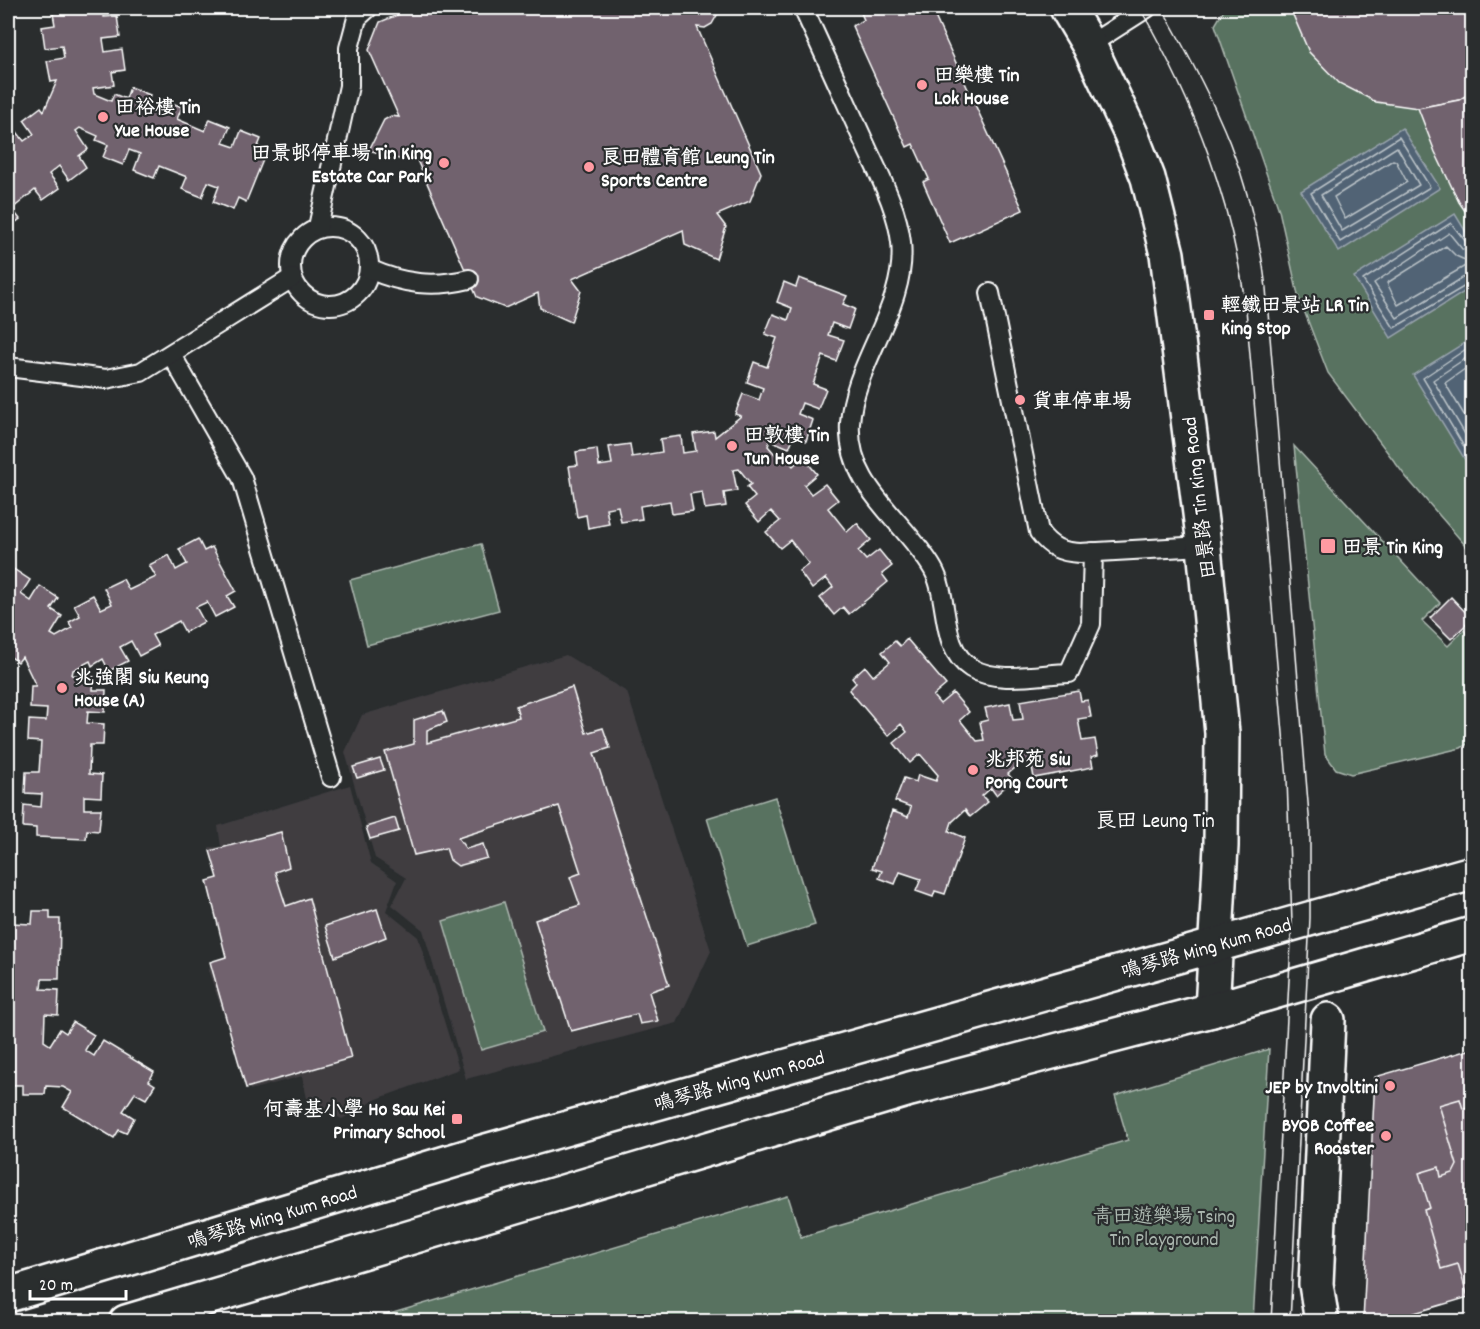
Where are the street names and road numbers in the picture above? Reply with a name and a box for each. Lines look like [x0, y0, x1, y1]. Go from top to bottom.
street label: 田景路 Tin King Road [1177, 415, 1225, 580]
street label: 鳴琴路 Ming Kum Road [1118, 912, 1295, 988]
street label: 鳴琴路 Ming Kum Road [651, 1045, 828, 1121]
street label: 鳴琴路 Ming Kum Road [185, 1180, 361, 1258]

